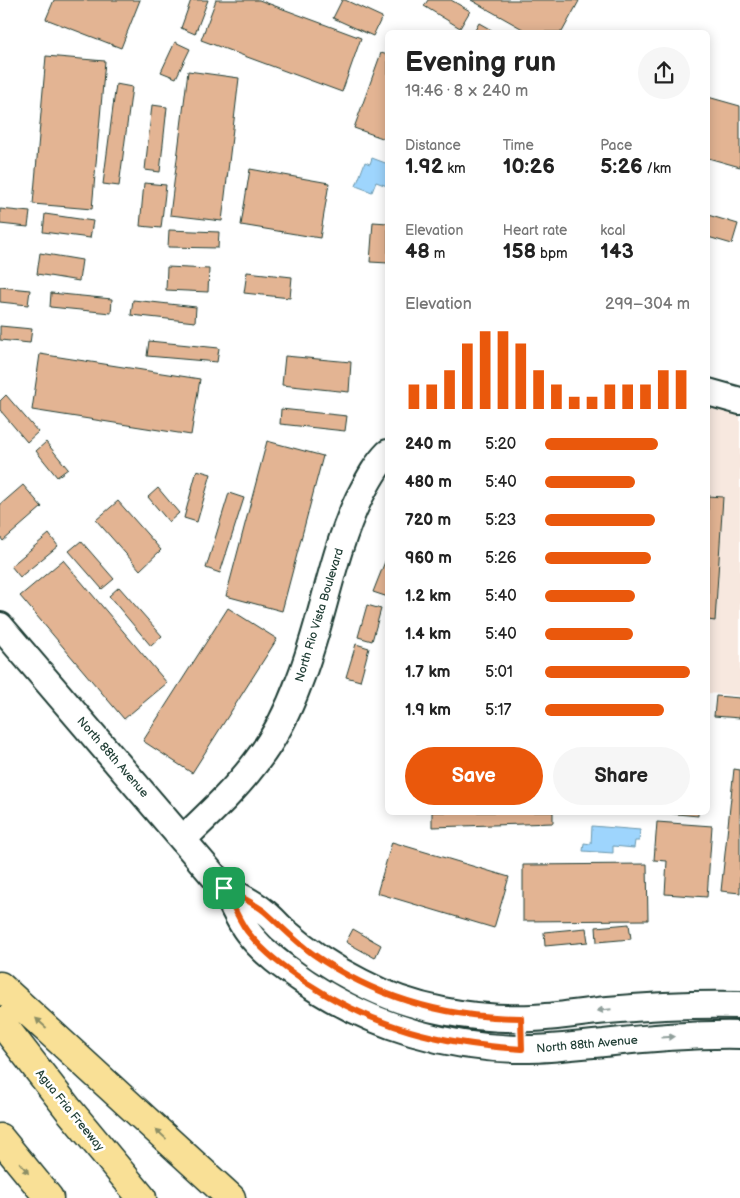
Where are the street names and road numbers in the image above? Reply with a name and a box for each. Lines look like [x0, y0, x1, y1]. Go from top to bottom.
street label: North Rio Vista Boulevard [292, 546, 347, 684]
street label: North 88th Avenue [74, 714, 152, 801]
street label: North 88th Avenue [536, 1033, 638, 1056]
street label: Agua Fria Freeway [32, 1066, 107, 1155]

